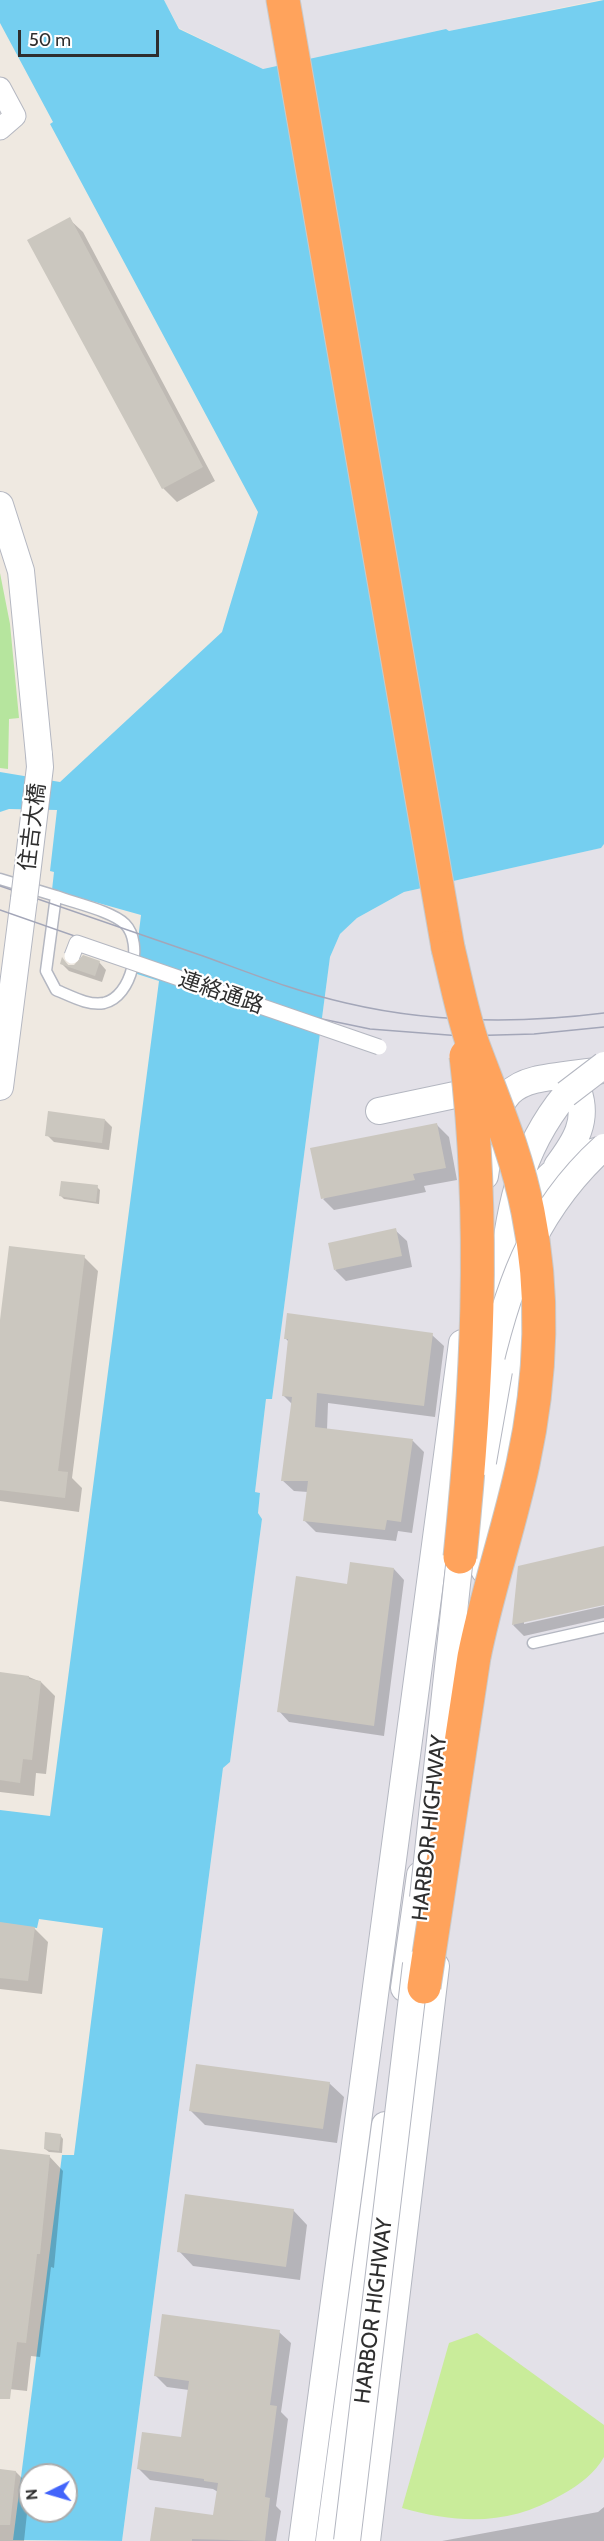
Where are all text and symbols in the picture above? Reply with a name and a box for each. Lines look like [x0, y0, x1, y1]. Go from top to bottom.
scale bar [21, 18, 162, 56]
text: 50 m [29, 29, 71, 51]
street label: 住𠮷大橋 [15, 782, 51, 872]
street label: 連絡通路 [175, 966, 267, 1020]
street label: HARBOR HIGHWAY [407, 1734, 453, 1922]
street label: HARBOR HIGHWAY [350, 2217, 398, 2405]
north arrow [18, 2463, 78, 2523]
text: N [22, 2488, 42, 2501]

